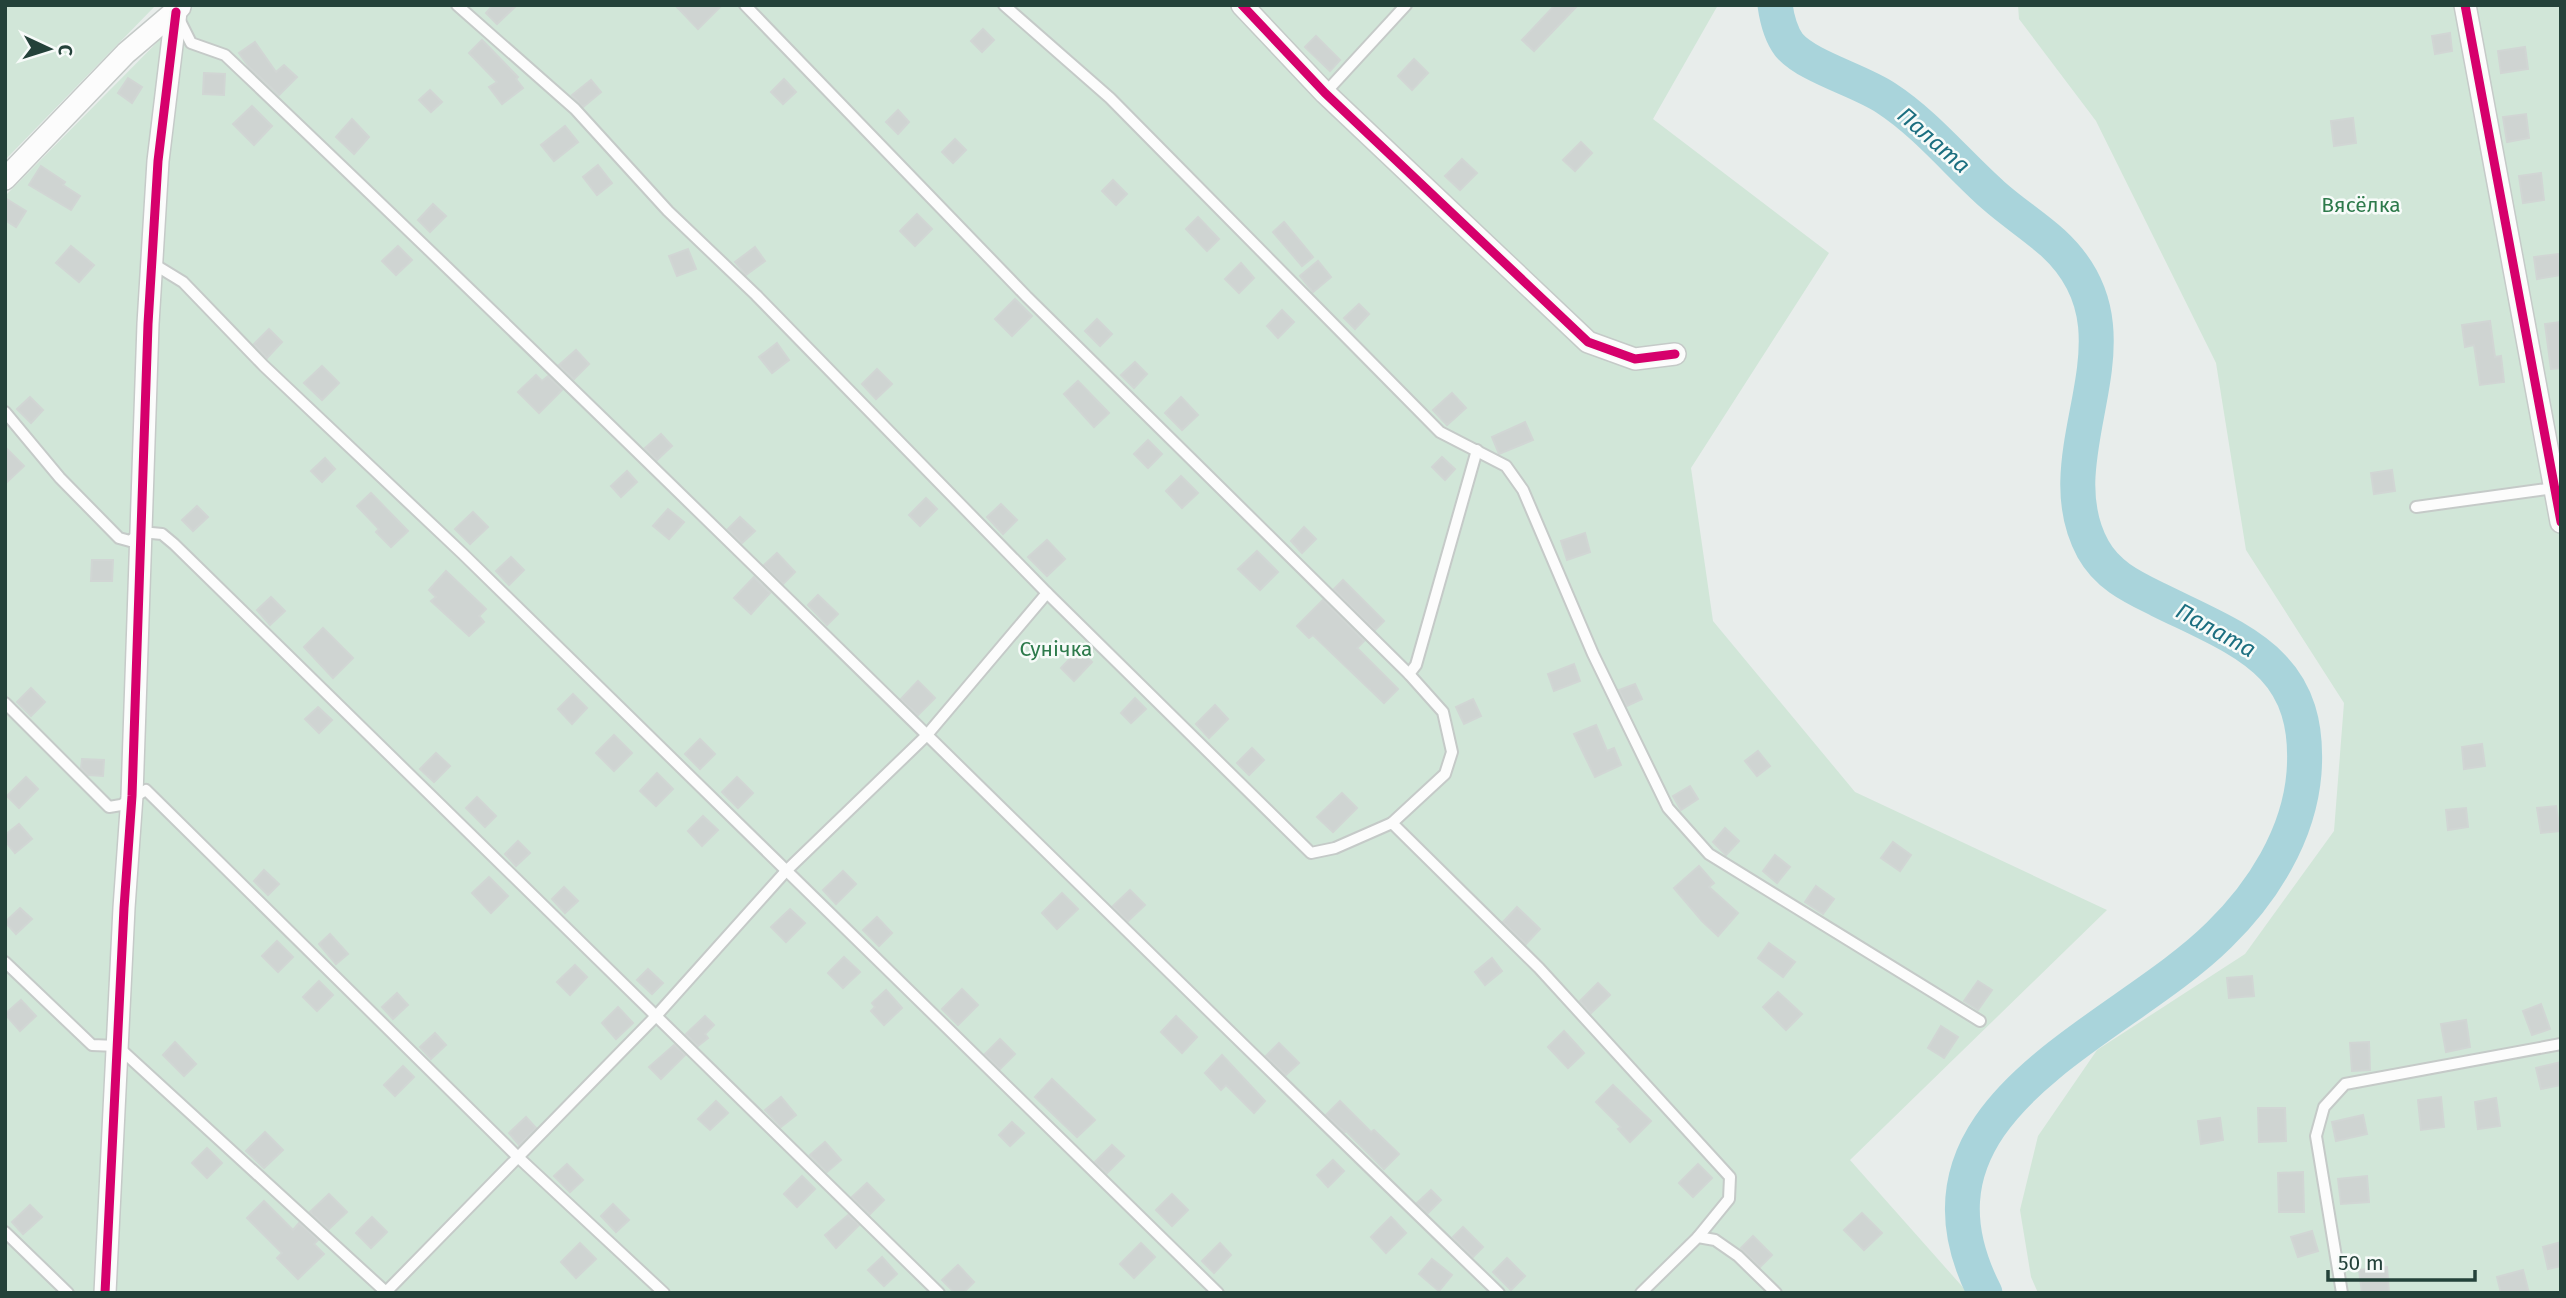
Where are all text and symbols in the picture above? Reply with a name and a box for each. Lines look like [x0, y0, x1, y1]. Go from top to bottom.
north arrow [14, 14, 84, 84]
text: С [54, 44, 77, 56]
water label: Палата [1892, 101, 1976, 179]
park label: Вясёлка [2321, 192, 2401, 218]
water label: Палата [2171, 597, 2261, 663]
park label: Сунічка [1019, 636, 1093, 662]
scale bar [2328, 1238, 2475, 1282]
text: 50 m [2338, 1250, 2384, 1276]

